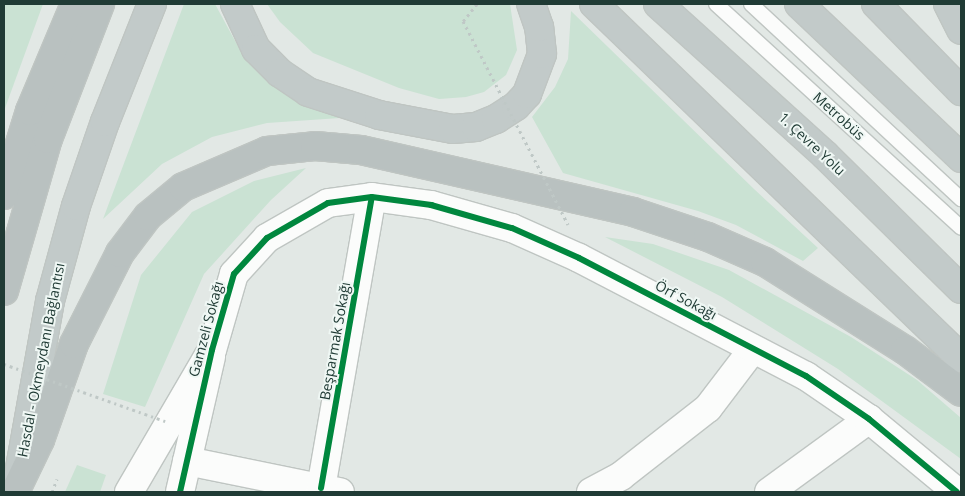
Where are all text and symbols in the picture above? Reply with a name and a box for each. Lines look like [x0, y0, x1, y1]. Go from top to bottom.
street label: Metrobüs [810, 89, 868, 143]
street label: 1. Çevre Yolu [775, 109, 849, 179]
street label: Hasdal - Okmeydanı Bağlantısı [14, 261, 68, 459]
street label: Örf Sokağı [652, 277, 720, 323]
street label: Gamzeli Sokağı [185, 279, 227, 379]
street label: Beşparmak Sokağı [316, 281, 354, 401]

